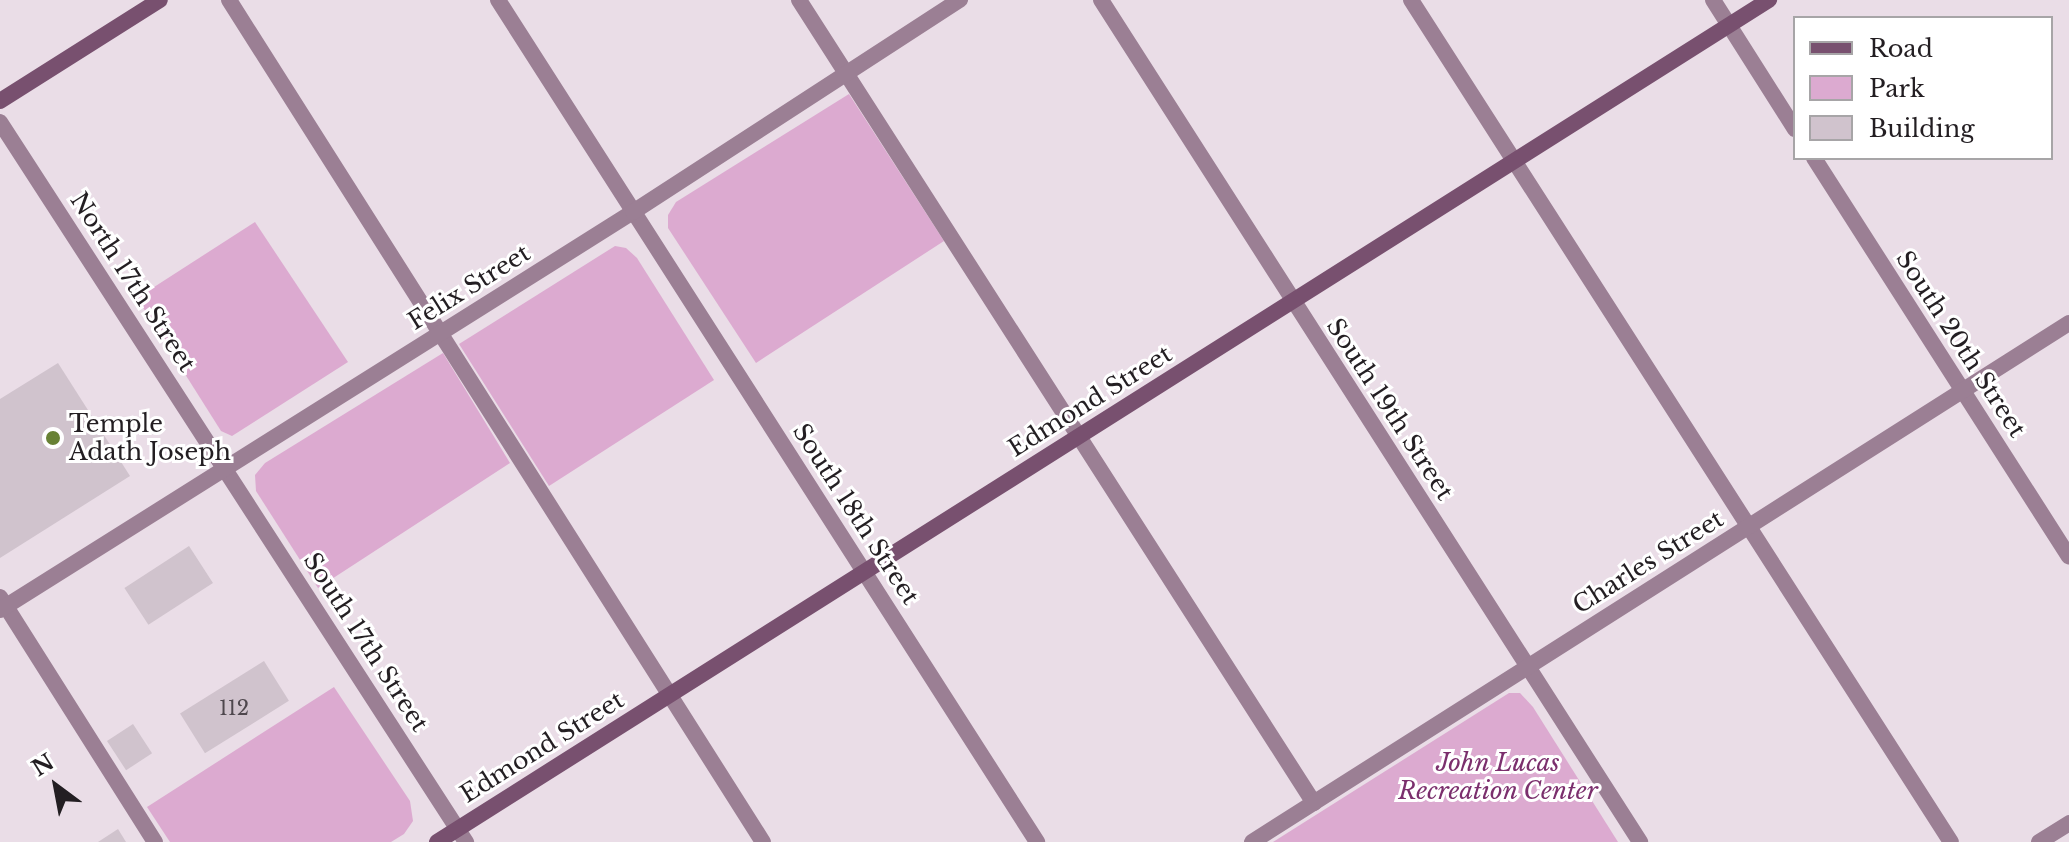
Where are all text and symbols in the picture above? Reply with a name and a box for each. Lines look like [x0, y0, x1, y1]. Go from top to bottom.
legend [1793, 16, 2053, 160]
text: Road [1869, 34, 1933, 63]
text: Park [1869, 74, 1925, 103]
text: Building [1869, 114, 1975, 143]
street label: North 17th Street [64, 187, 202, 377]
street label: Felix Street [403, 238, 535, 336]
street label: South 20th Street [1890, 245, 2032, 443]
street label: South 19th Street [1321, 313, 1459, 505]
street label: Edmond Street [1003, 339, 1177, 463]
place label: Temple Adath Joseph [69, 410, 231, 466]
street label: South 18th Street [787, 418, 925, 610]
marker: Temple Adath Joseph [44, 429, 62, 447]
street label: Charles Street [1567, 504, 1729, 620]
street label: South 17th Street [298, 547, 434, 737]
street label: Edmond Street [455, 685, 629, 809]
house number: 112 [219, 696, 249, 720]
north arrow [16, 746, 96, 826]
text: N [27, 748, 59, 782]
park label: John Lucas Recreation Center [1398, 749, 1598, 805]

